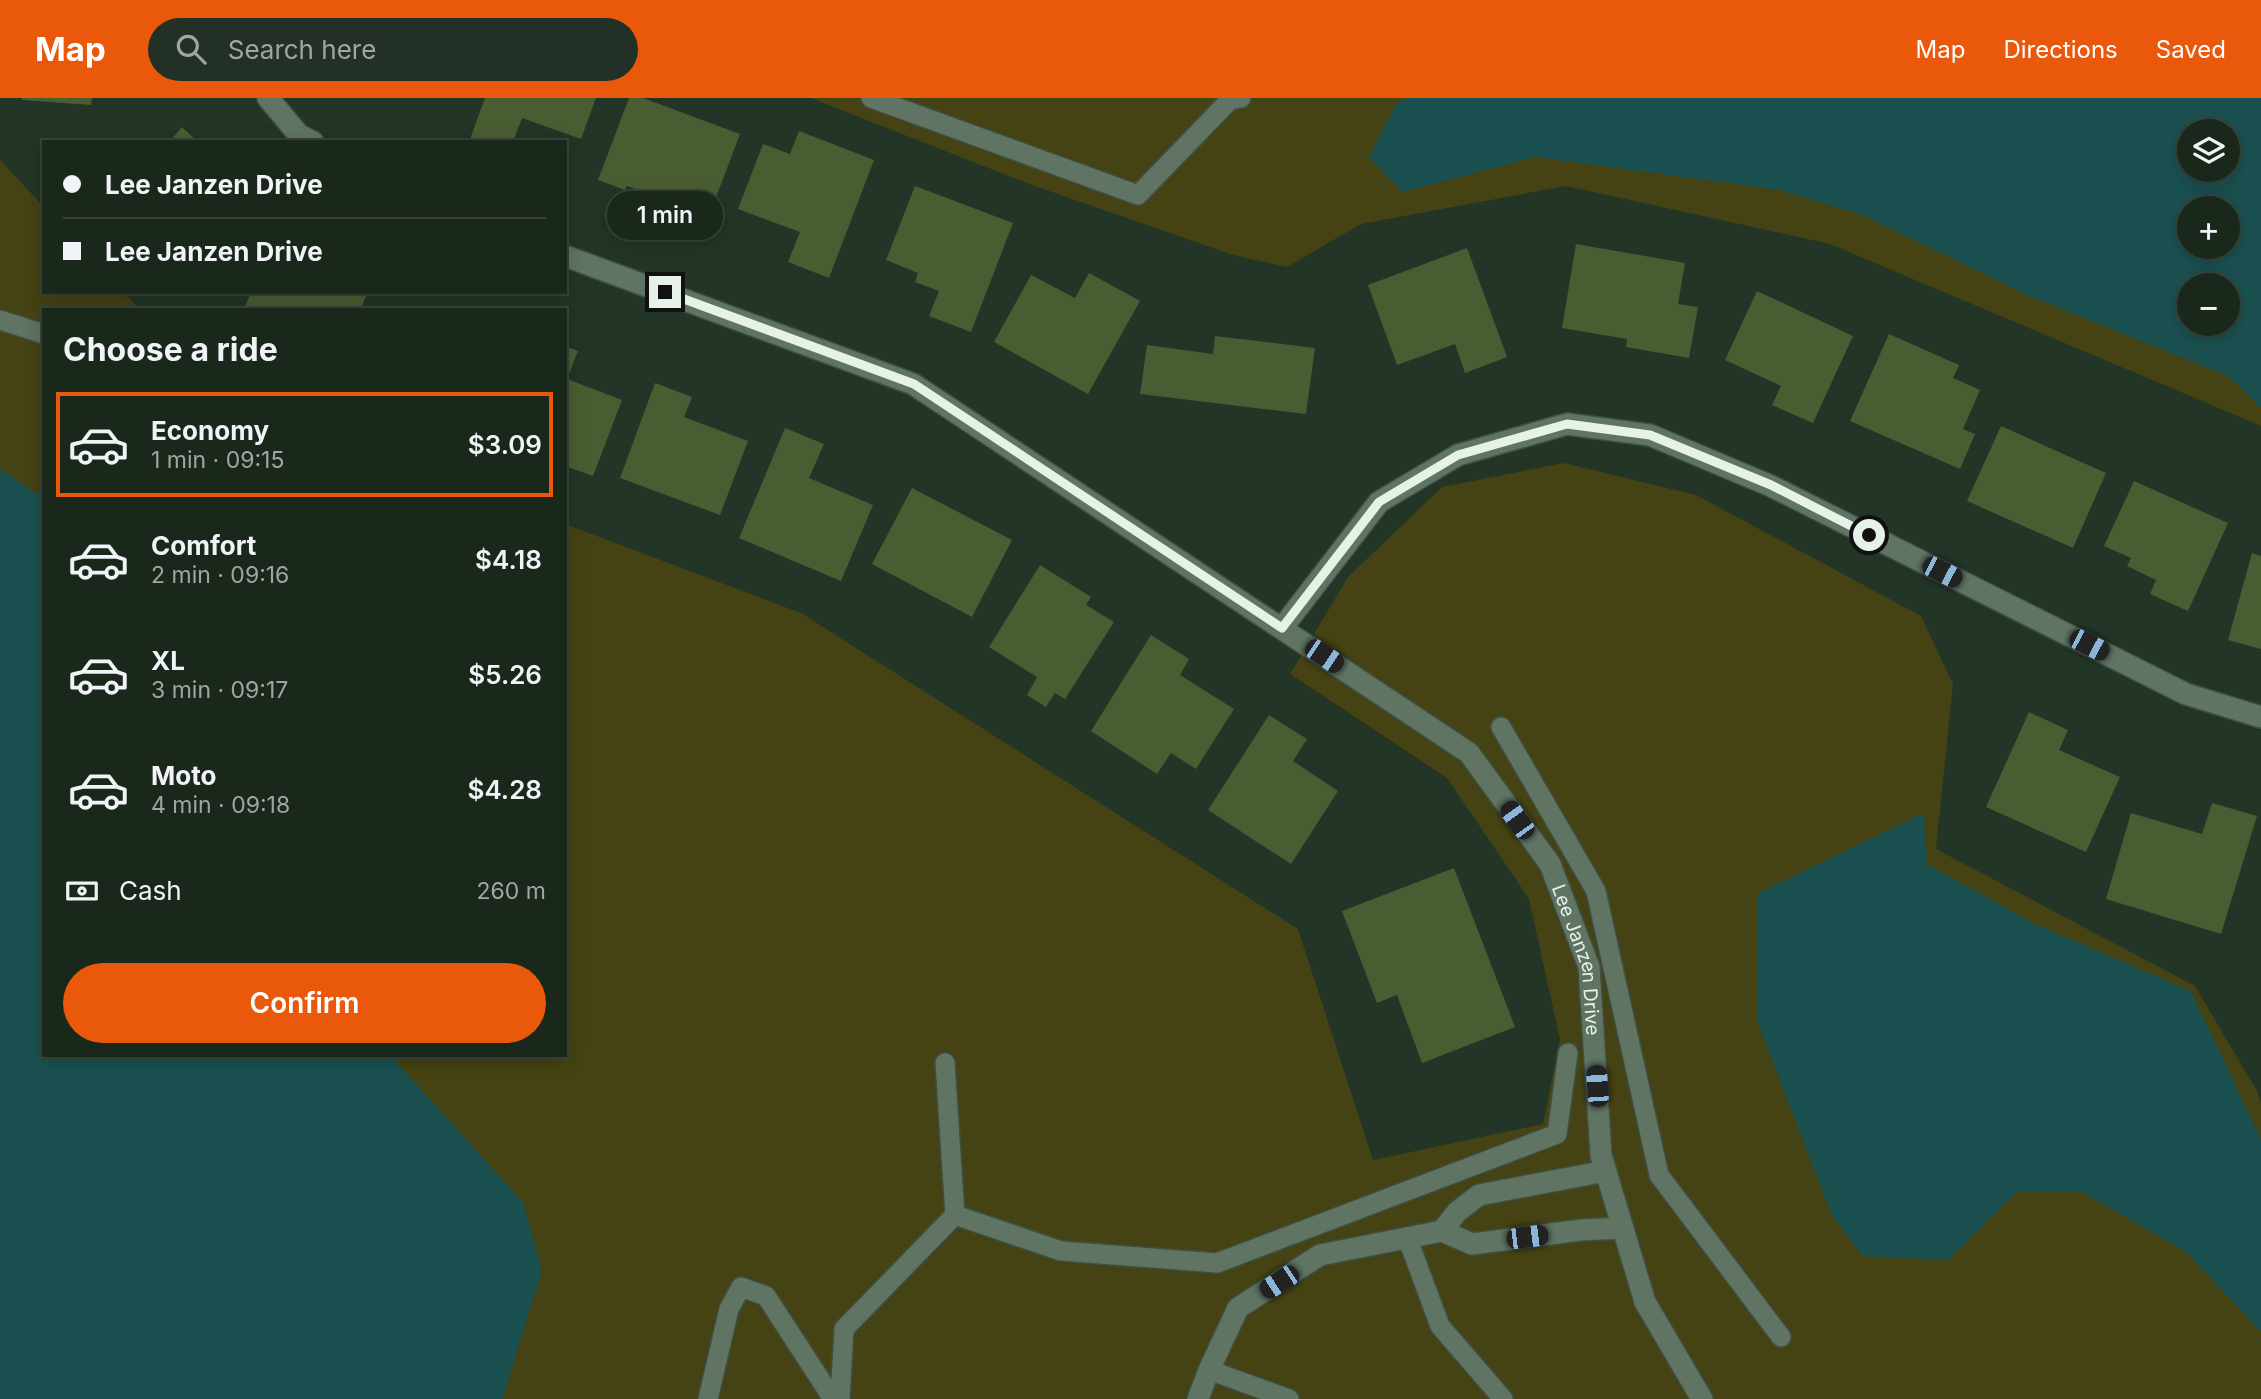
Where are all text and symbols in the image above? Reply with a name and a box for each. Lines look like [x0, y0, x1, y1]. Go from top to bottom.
search box [148, 18, 638, 81]
text: Map [35, 29, 106, 69]
icon: search [172, 30, 210, 68]
text: Search here [228, 34, 376, 65]
text: Map [1916, 35, 1965, 64]
text: Directions [2003, 35, 2118, 64]
text: Saved [2156, 35, 2226, 64]
map controls [2177, 119, 2240, 336]
button: layers [2177, 119, 2240, 182]
text: Lee Janzen Drive [105, 169, 323, 200]
callout: 1 min [607, 190, 723, 240]
button: + [2177, 196, 2240, 259]
text: 1 min [637, 201, 693, 229]
text: Lee Janzen Drive [105, 236, 323, 267]
button: − [2177, 273, 2240, 336]
route end [649, 276, 681, 308]
text: Choose a ride [63, 330, 278, 369]
icon: car [67, 413, 130, 476]
text: Economy [151, 415, 269, 446]
text: $3.09 [468, 429, 542, 460]
text: 1 min · 09:15 [151, 446, 284, 474]
route start [1853, 519, 1885, 551]
icon: car [67, 528, 130, 591]
text: Comfort [151, 530, 256, 561]
text: $4.18 [475, 544, 542, 575]
car [1919, 553, 1966, 591]
text: 2 min · 09:16 [151, 561, 289, 589]
car [2066, 626, 2113, 664]
car [1301, 636, 1348, 676]
icon: car [67, 643, 130, 706]
text: XL [151, 645, 185, 676]
text: $5.26 [468, 659, 542, 690]
text: 3 min · 09:17 [151, 676, 288, 704]
icon: car [67, 758, 130, 821]
text: Moto [151, 760, 216, 791]
text: $4.28 [468, 774, 542, 805]
text: 4 min · 09:18 [151, 791, 290, 819]
car [1497, 797, 1538, 843]
icon: cash [63, 872, 101, 910]
text: Cash [119, 875, 182, 906]
text: 260 m [477, 877, 546, 905]
street label: Lee Janzen Drive [1547, 881, 1604, 1036]
button: Confirm [63, 963, 546, 1043]
car [1586, 1064, 1609, 1108]
car [1505, 1224, 1550, 1250]
car [1256, 1262, 1303, 1302]

